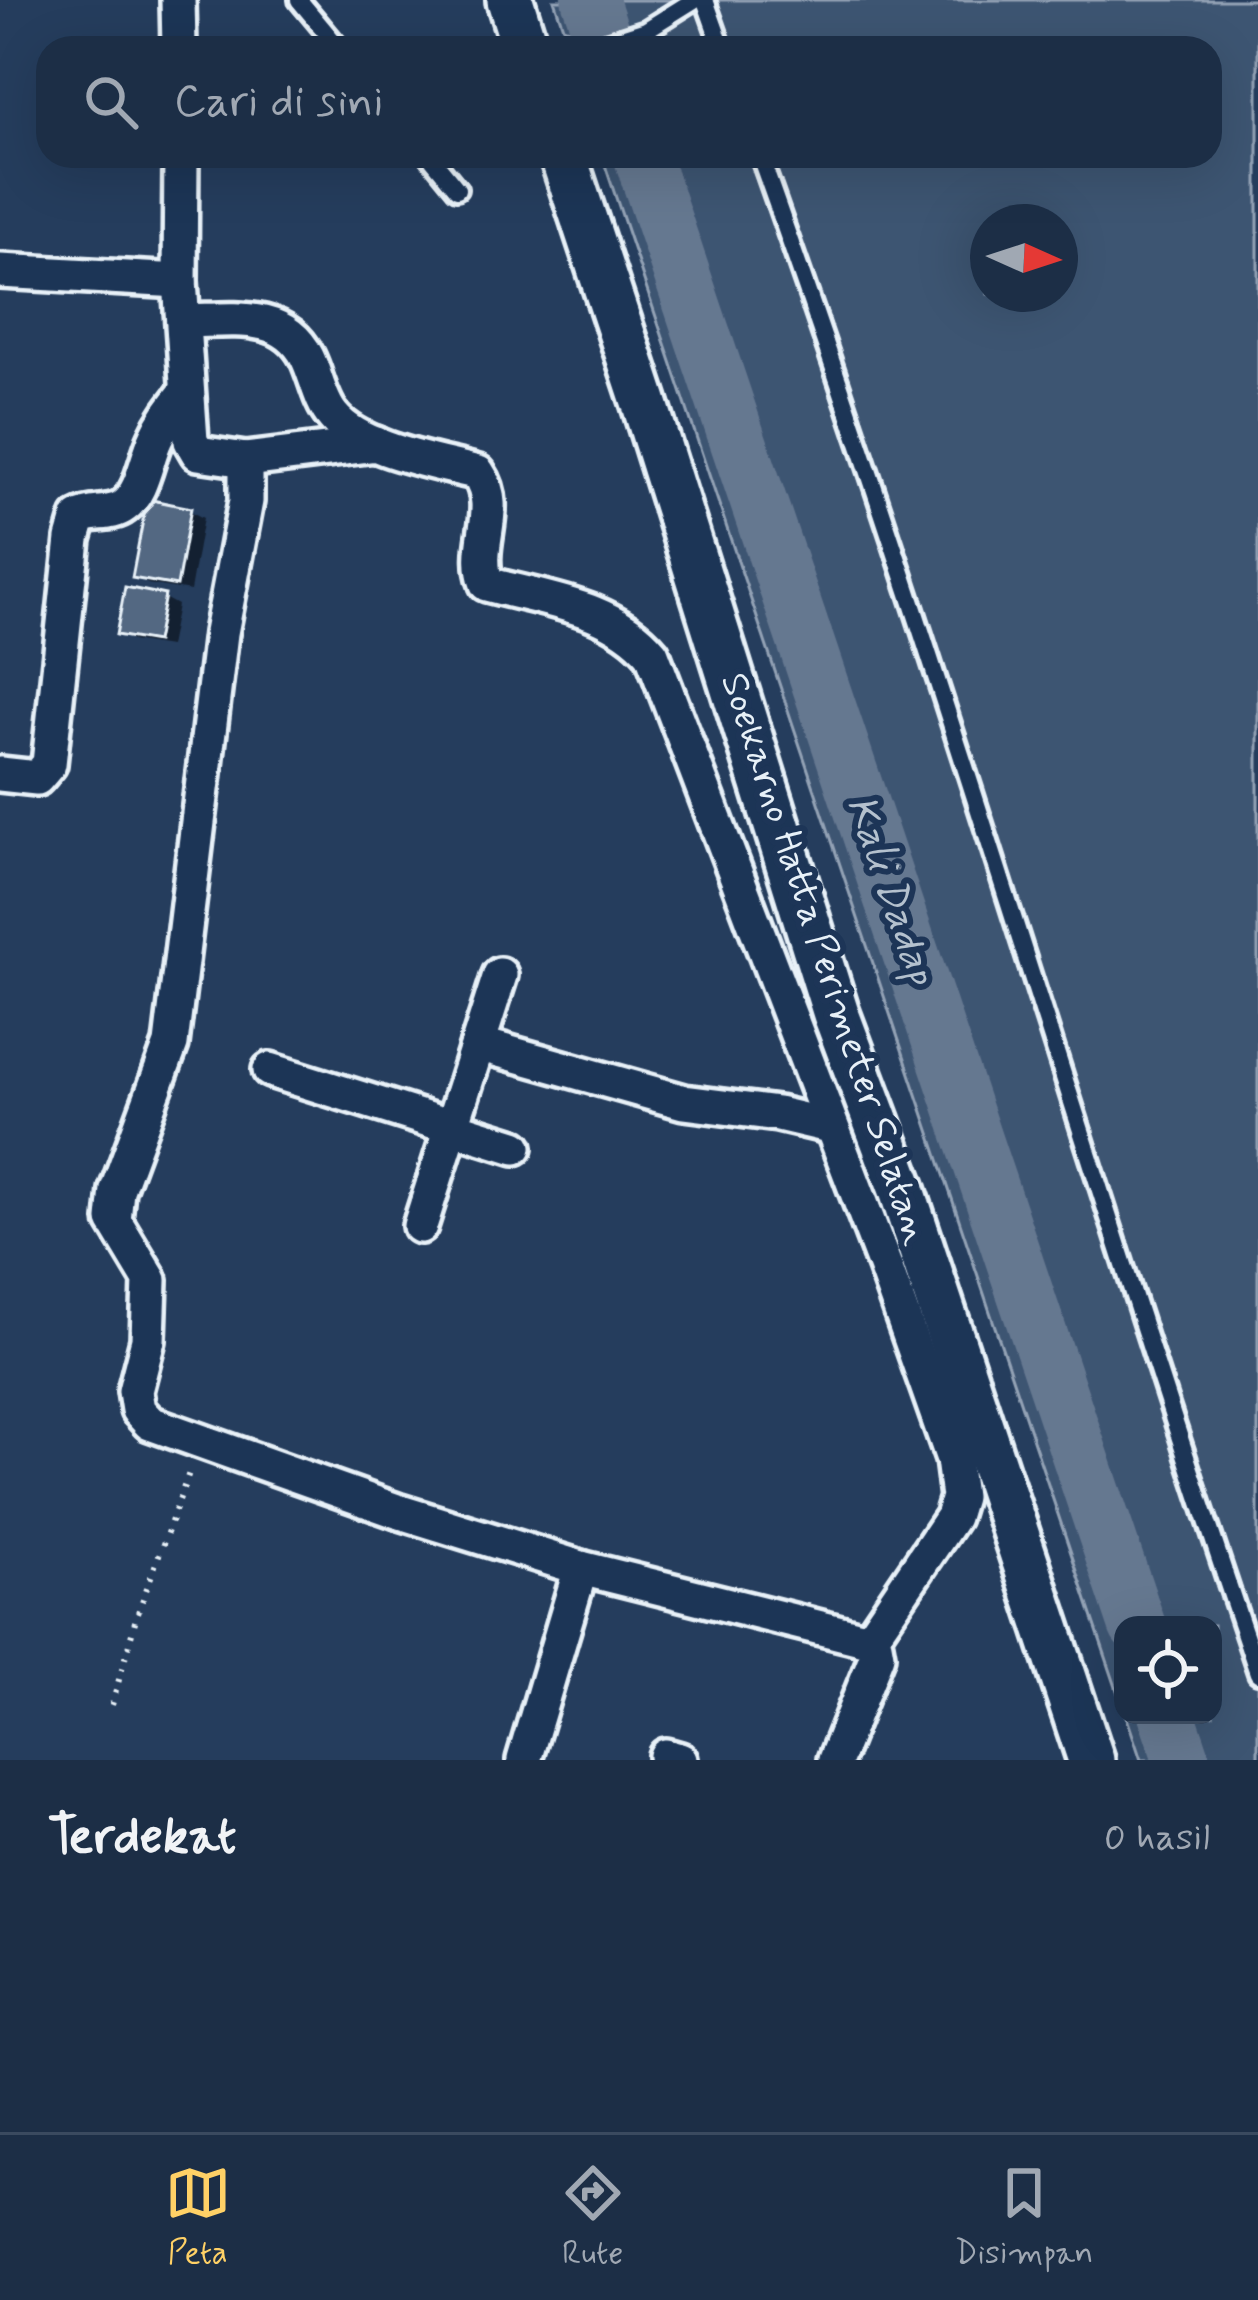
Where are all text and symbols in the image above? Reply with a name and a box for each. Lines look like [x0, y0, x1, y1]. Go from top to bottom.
search box [36, 36, 1222, 168]
icon: search [78, 69, 144, 135]
text: Cari di sini [174, 73, 383, 132]
north arrow [970, 204, 1078, 312]
street label: Soekarno Hatta Perimeter Selatan [707, 667, 941, 1251]
water label: Kali Dadap [832, 788, 948, 993]
map controls [1114, 1616, 1222, 1724]
button: locate [1114, 1616, 1222, 1724]
text: Terdekat [48, 1805, 236, 1871]
text: 0 hasil [1104, 1813, 1210, 1864]
tab: Peta [165, 2160, 231, 2276]
tab: Rute [560, 2160, 626, 2276]
tab: Disimpan [955, 2160, 1093, 2276]

